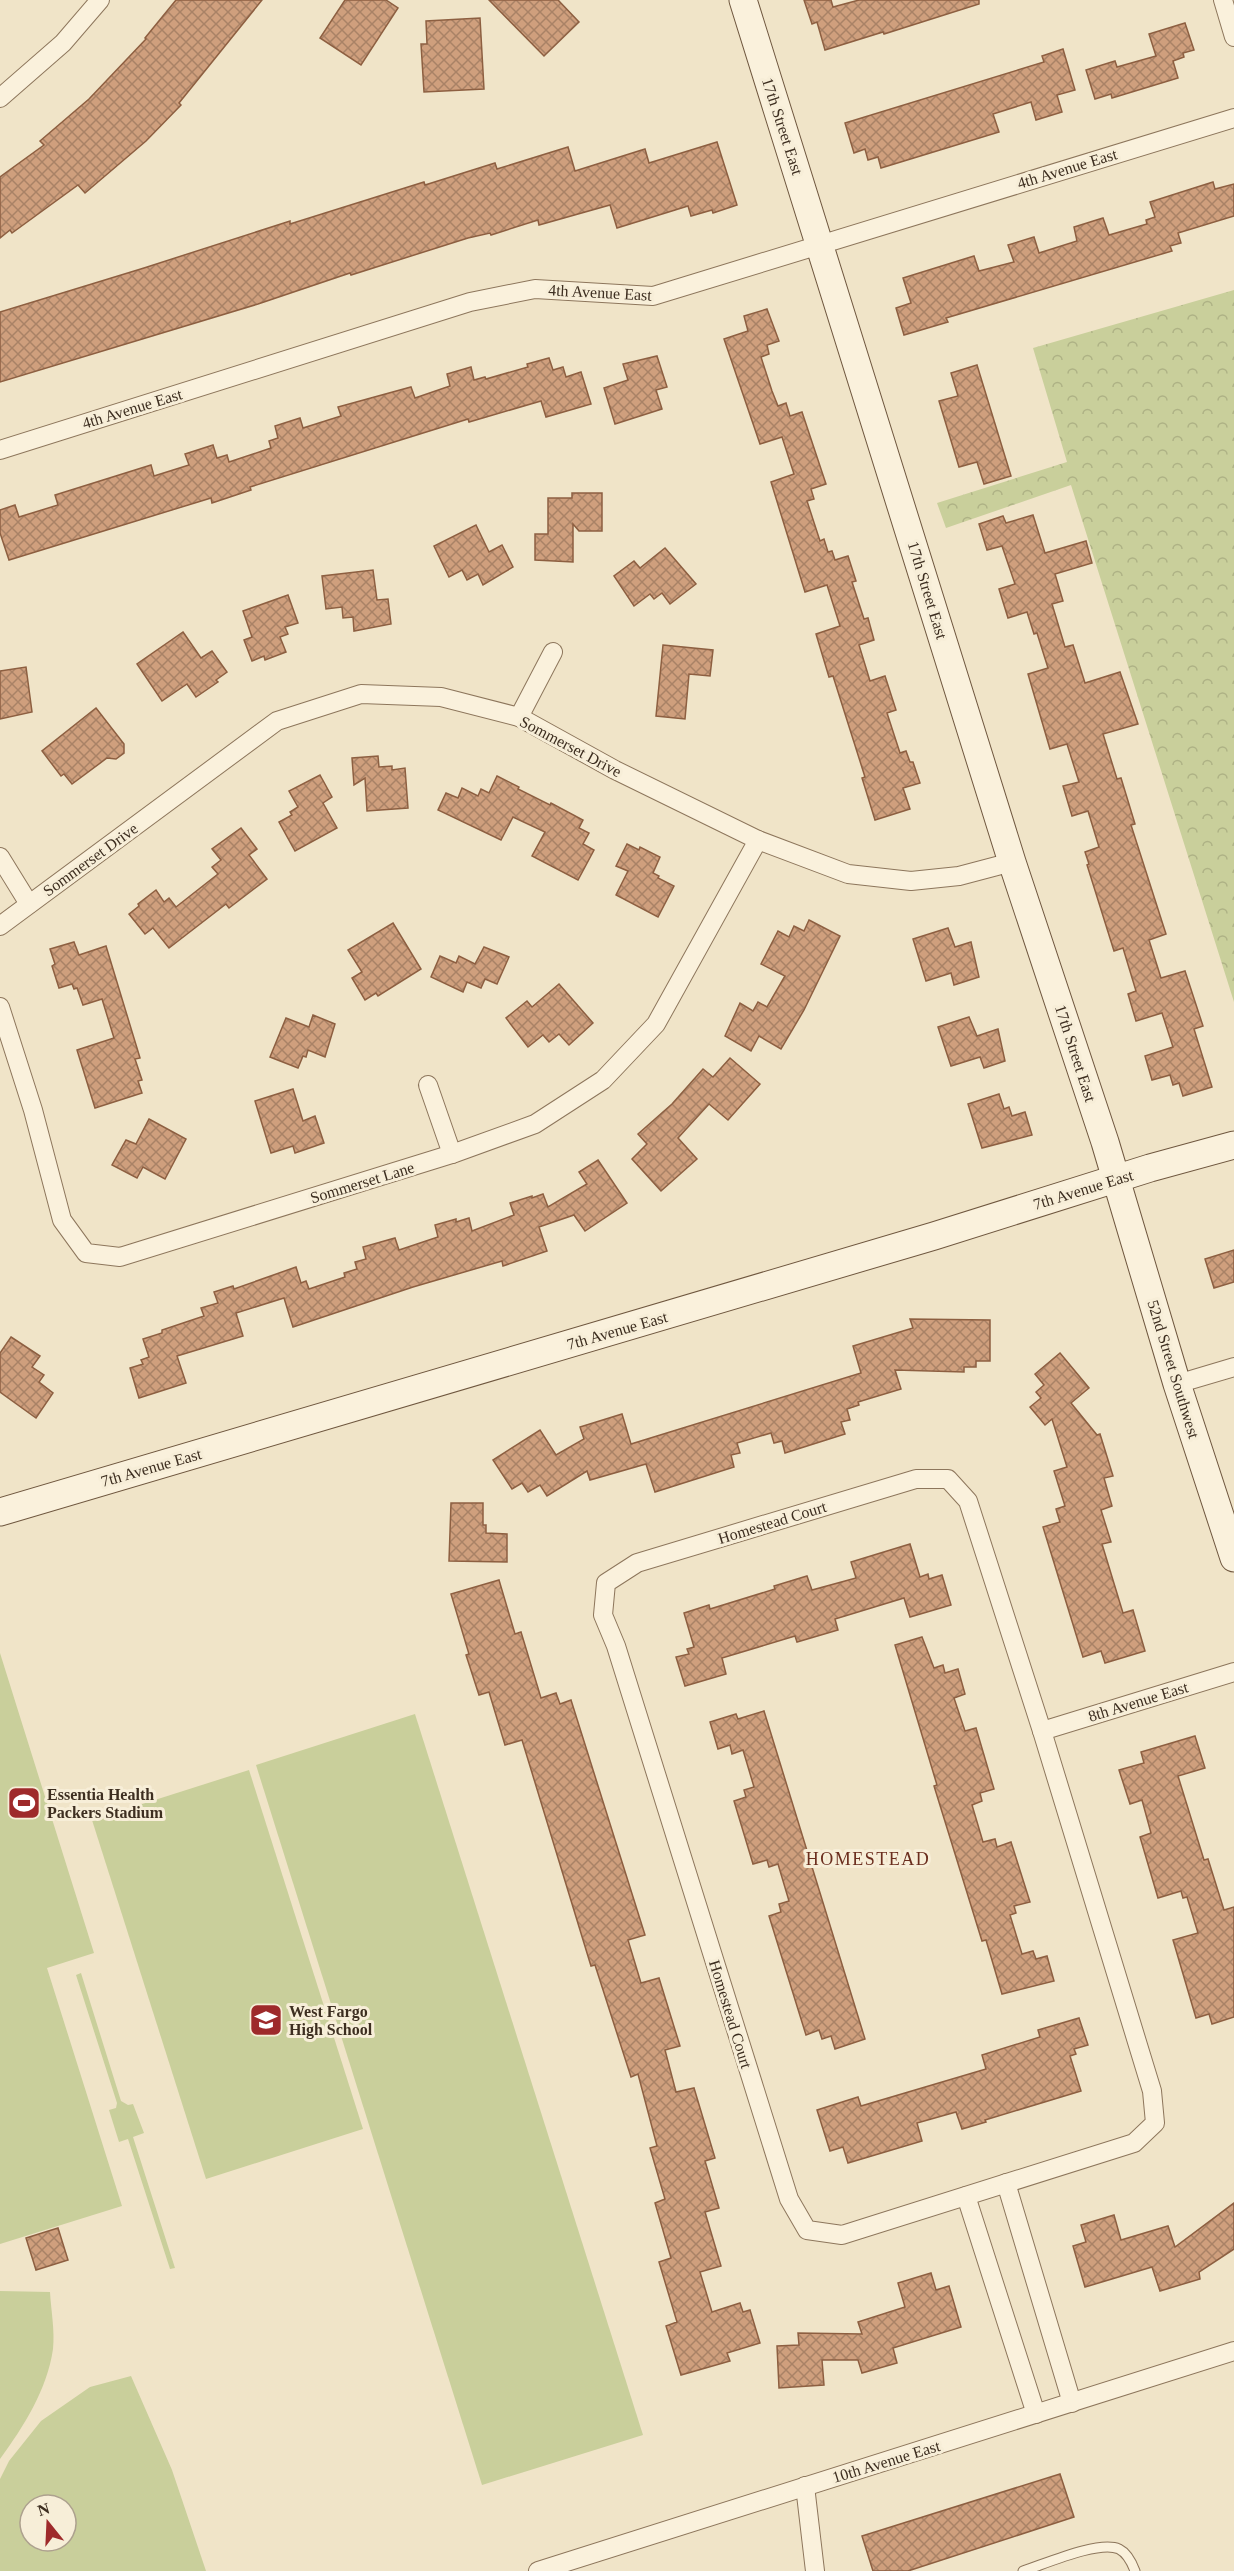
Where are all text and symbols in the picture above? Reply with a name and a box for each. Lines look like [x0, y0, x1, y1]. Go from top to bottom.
street label: 17th Street East [759, 75, 806, 177]
street label: 4th Avenue East [1015, 145, 1120, 192]
street label: 4th Avenue East [548, 281, 653, 304]
street label: 4th Avenue East [80, 385, 185, 432]
street label: 17th Street East [905, 539, 951, 642]
street label: Sommerset Drive [517, 713, 624, 780]
street label: Sommerset Drive [40, 819, 141, 899]
street label: 17th Street East [1052, 1002, 1099, 1104]
street label: Sommerset Lane [308, 1159, 416, 1206]
street label: 7th Avenue East [1031, 1166, 1136, 1213]
street label: 52nd Street Southwest [1144, 1298, 1203, 1441]
street label: 7th Avenue East [565, 1308, 670, 1353]
street label: 7th Avenue East [99, 1445, 204, 1490]
street label: Homestead Court [716, 1498, 829, 1547]
street label: 8th Avenue East [1086, 1678, 1191, 1725]
sports icon: Essentia Health Packers Stadium [6, 1785, 42, 1821]
place label: Essentia Health Packers Stadium [47, 1786, 164, 1821]
district label: HOMESTEAD [806, 1849, 930, 1869]
street label: Homestead Court [706, 1958, 755, 2071]
school or university icon: West Fargo High School [248, 2002, 284, 2038]
place label: West Fargo High School [289, 2003, 373, 2039]
street label: 10th Avenue East [830, 2437, 943, 2486]
north arrow [18, 2493, 78, 2553]
text: N [35, 2499, 52, 2519]

